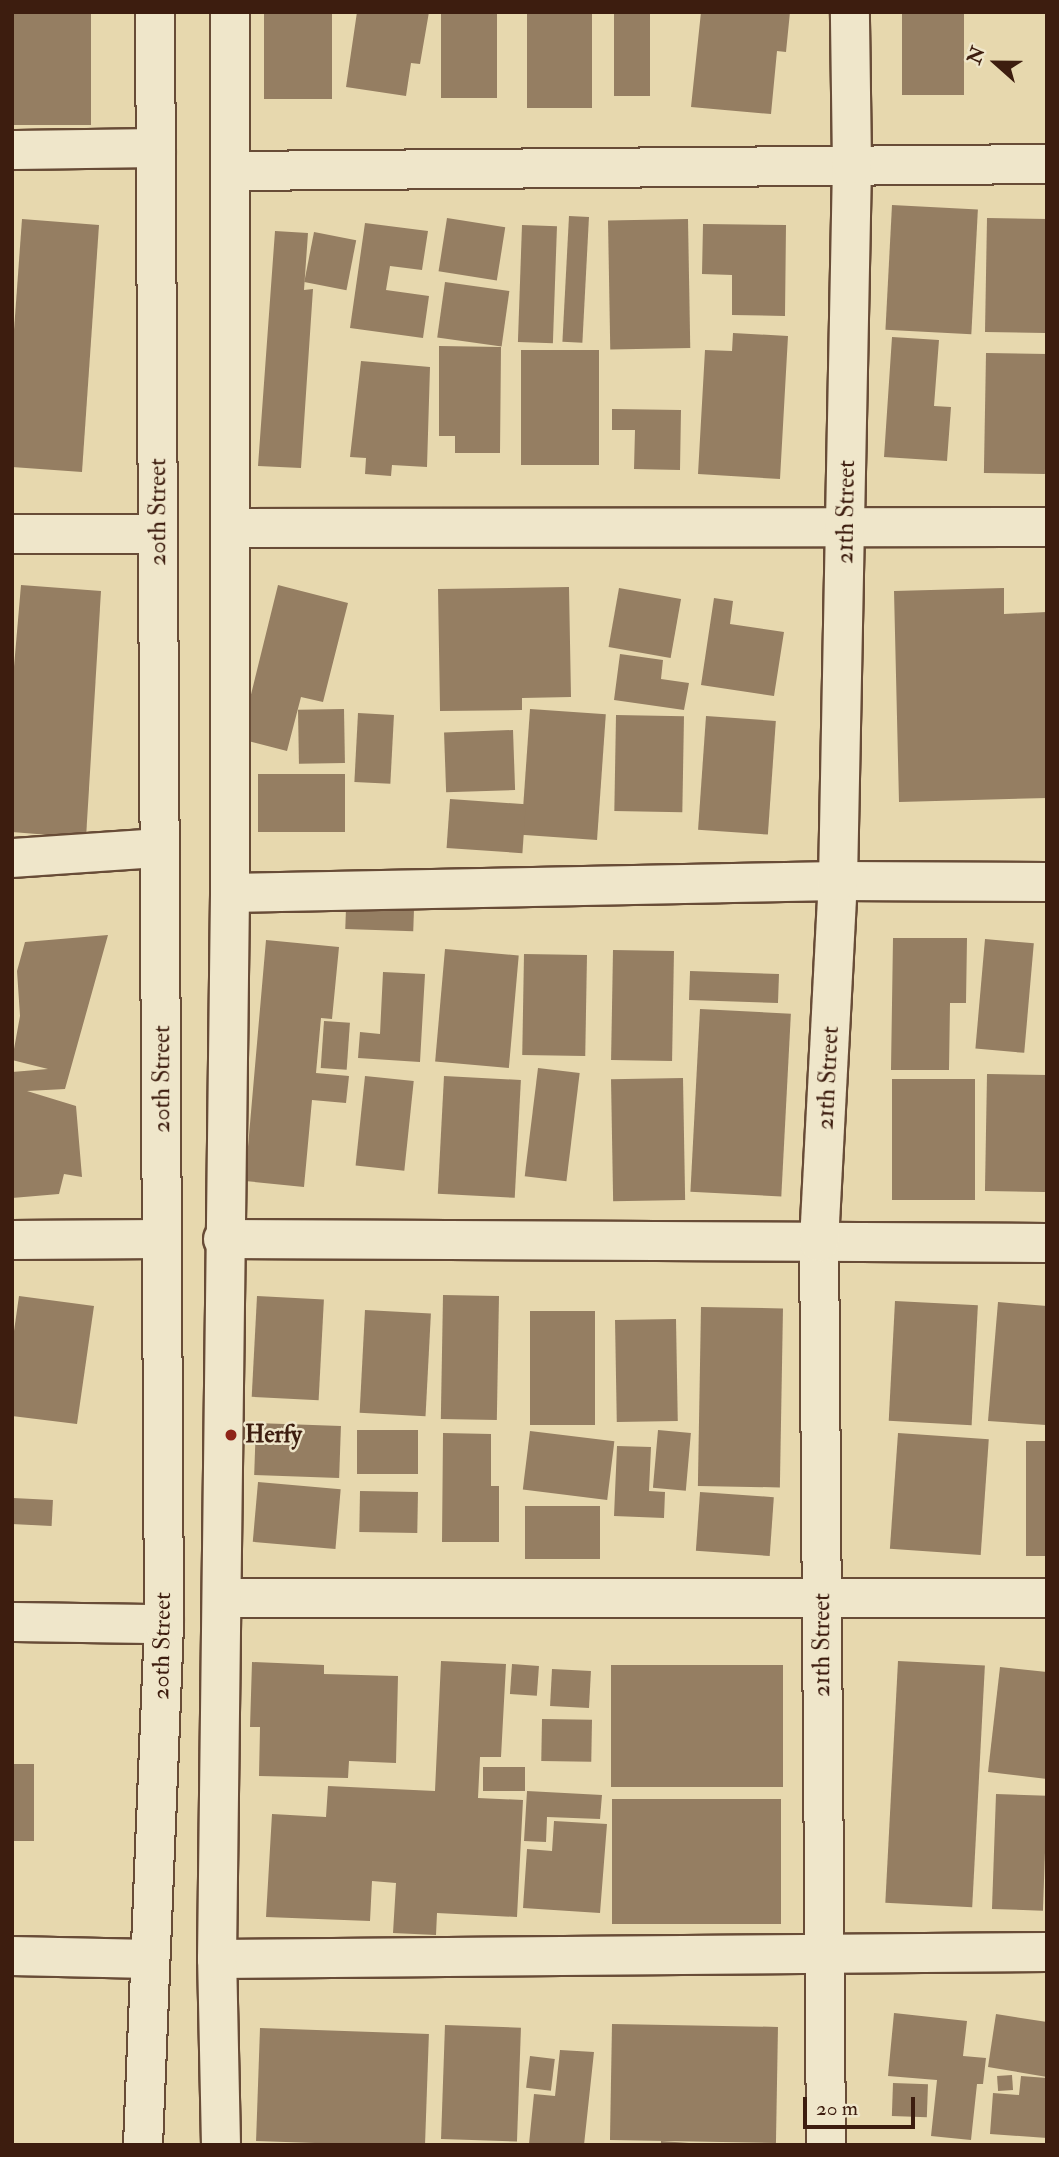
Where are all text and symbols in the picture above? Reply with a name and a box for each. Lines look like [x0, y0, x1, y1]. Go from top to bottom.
north arrow [961, 28, 1031, 98]
text: N [962, 43, 991, 68]
street label: 20th Street [144, 458, 172, 566]
street label: 21th Street [831, 460, 861, 564]
street label: 20th Street [148, 1025, 176, 1133]
street label: 21th Street [811, 1025, 845, 1131]
place label: Herfy [245, 1421, 302, 1449]
marker: Herfy [223, 1427, 239, 1443]
street label: 20th Street [147, 1592, 177, 1700]
street label: 21th Street [808, 1593, 836, 1697]
scale bar [807, 2084, 919, 2128]
text: 20 m [816, 2095, 858, 2122]

